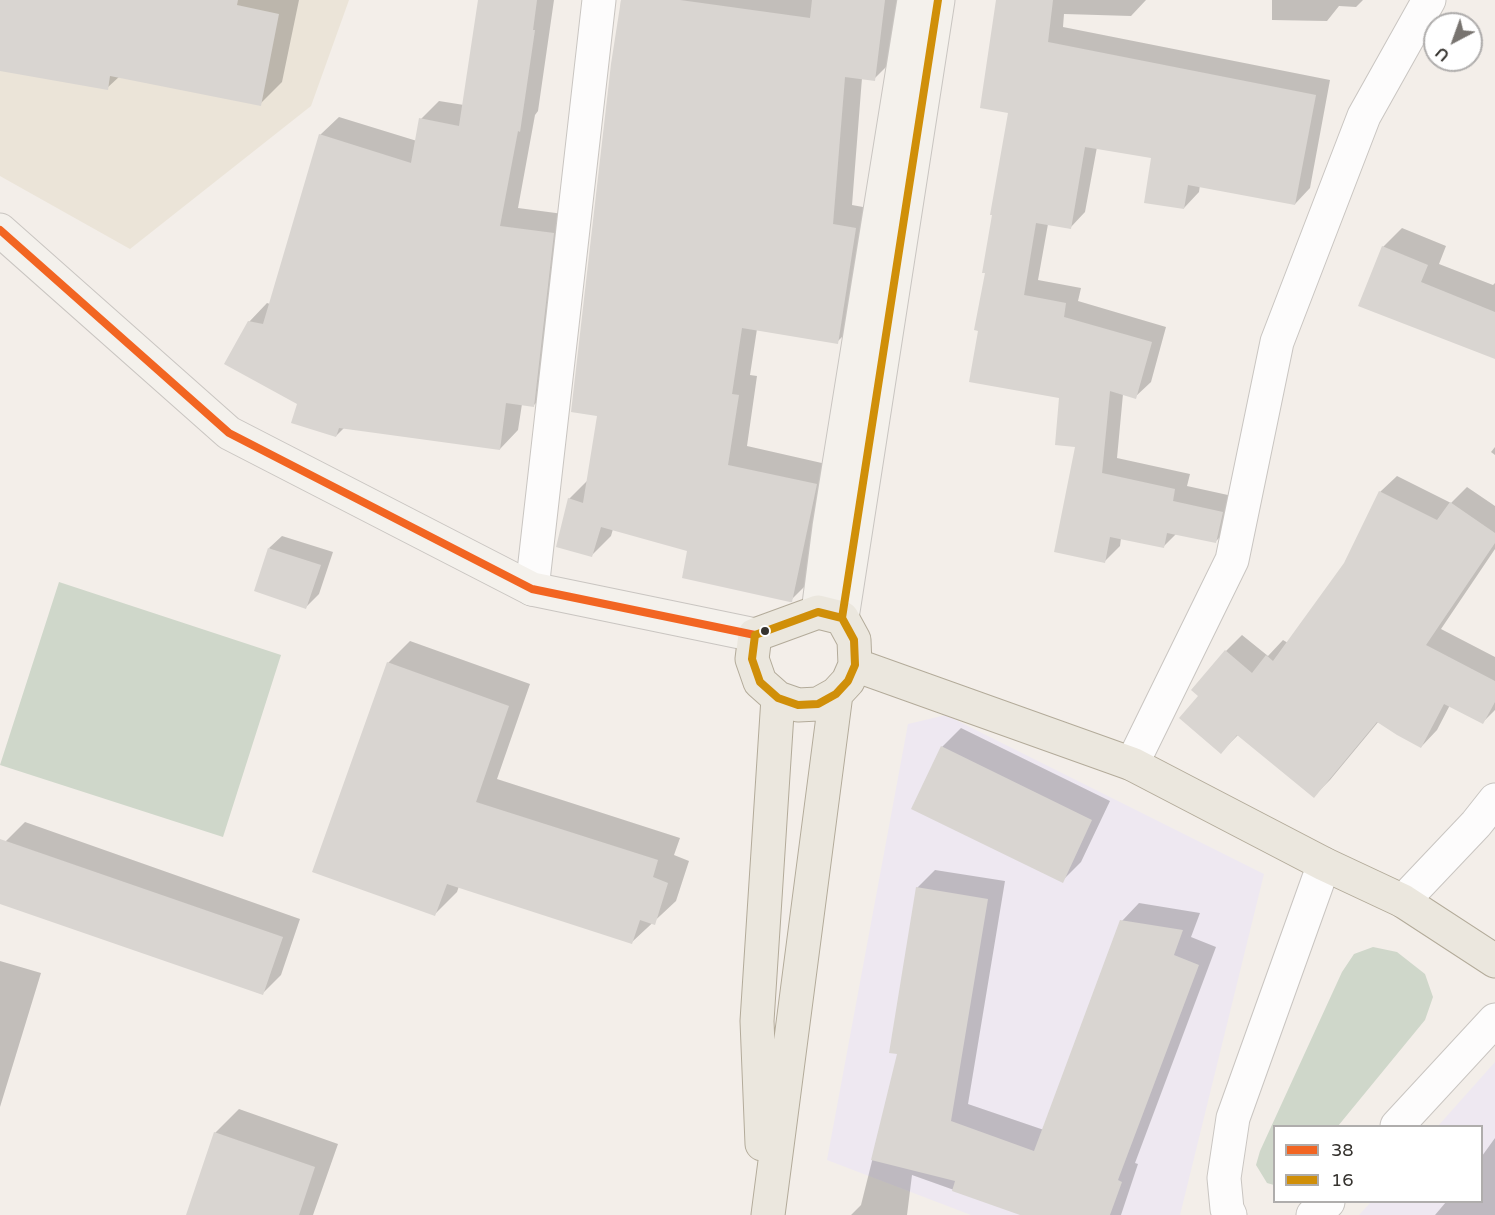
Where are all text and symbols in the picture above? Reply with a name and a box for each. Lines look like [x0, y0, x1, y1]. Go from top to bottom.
north arrow [1423, 12, 1483, 72]
text: U [1431, 43, 1454, 66]
unlabelled marker [759, 625, 771, 637]
legend [1273, 1125, 1483, 1203]
text: 38 [1331, 1139, 1354, 1161]
text: 16 [1331, 1169, 1354, 1191]

